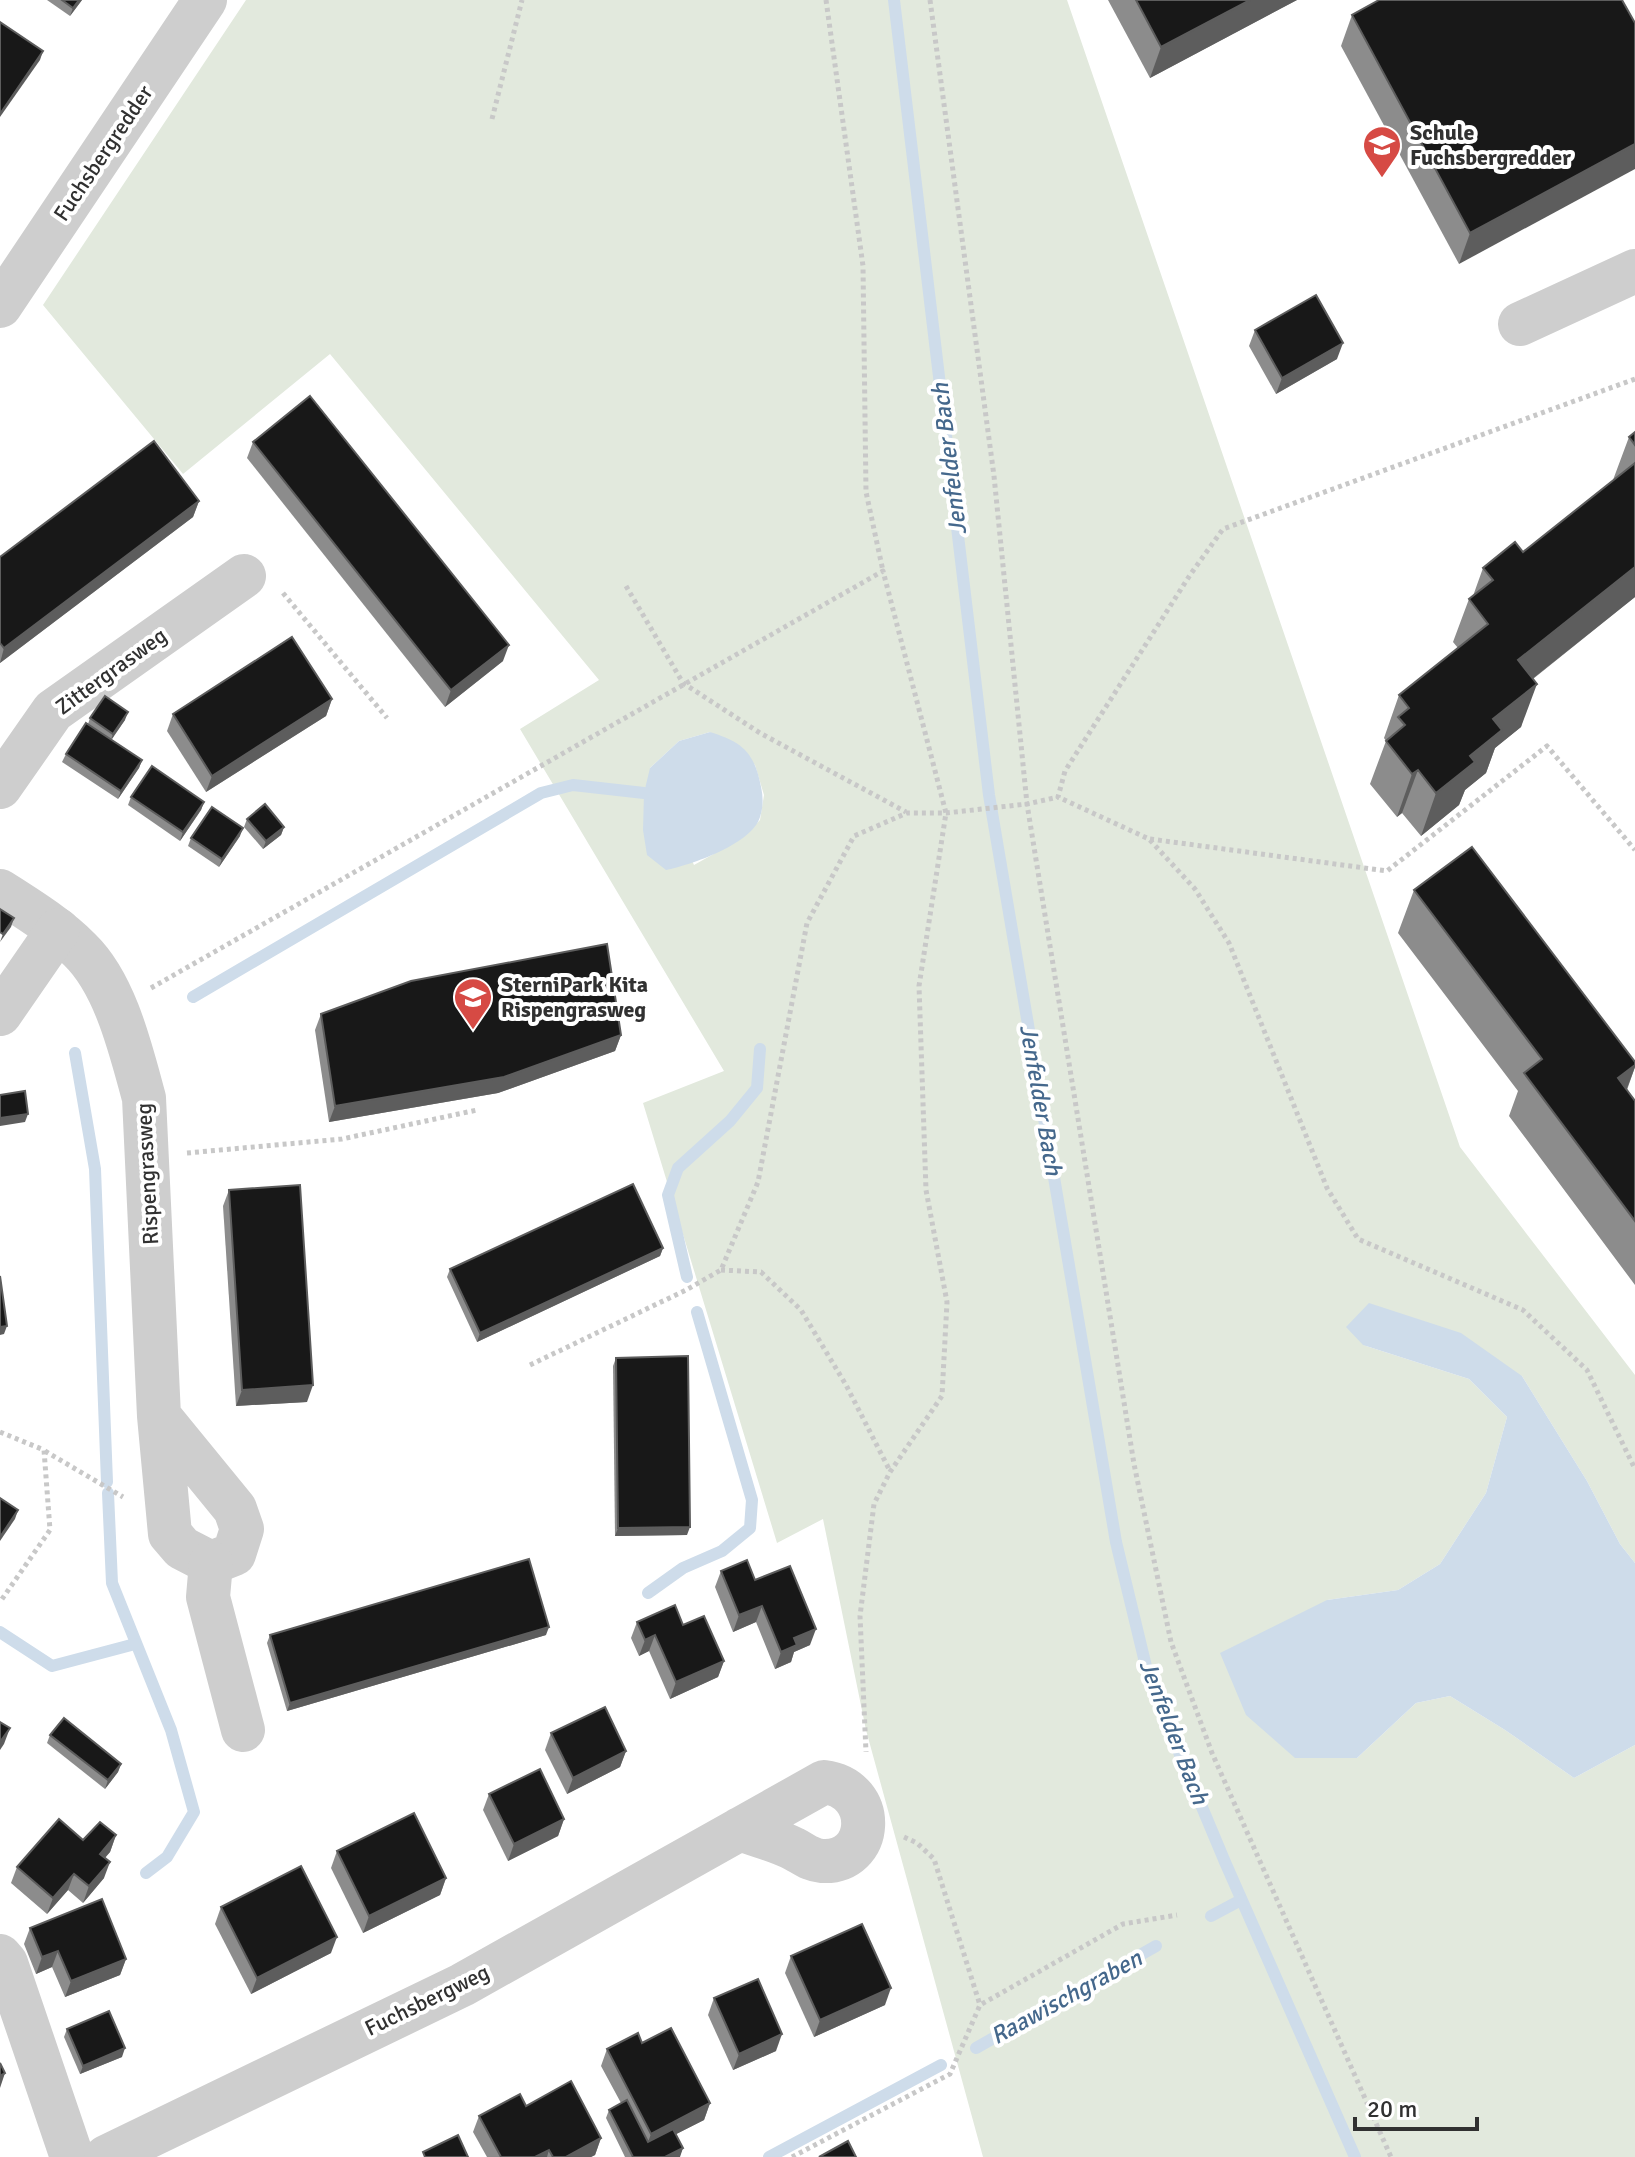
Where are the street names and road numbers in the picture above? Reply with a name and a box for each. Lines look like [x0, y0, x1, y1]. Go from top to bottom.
street label: Fuchsbergredder [48, 80, 158, 226]
street label: Zittergrasweg [50, 622, 172, 720]
street label: Rispengrasweg [130, 1102, 164, 1246]
street label: Fuchsbergweg [360, 1958, 494, 2042]

